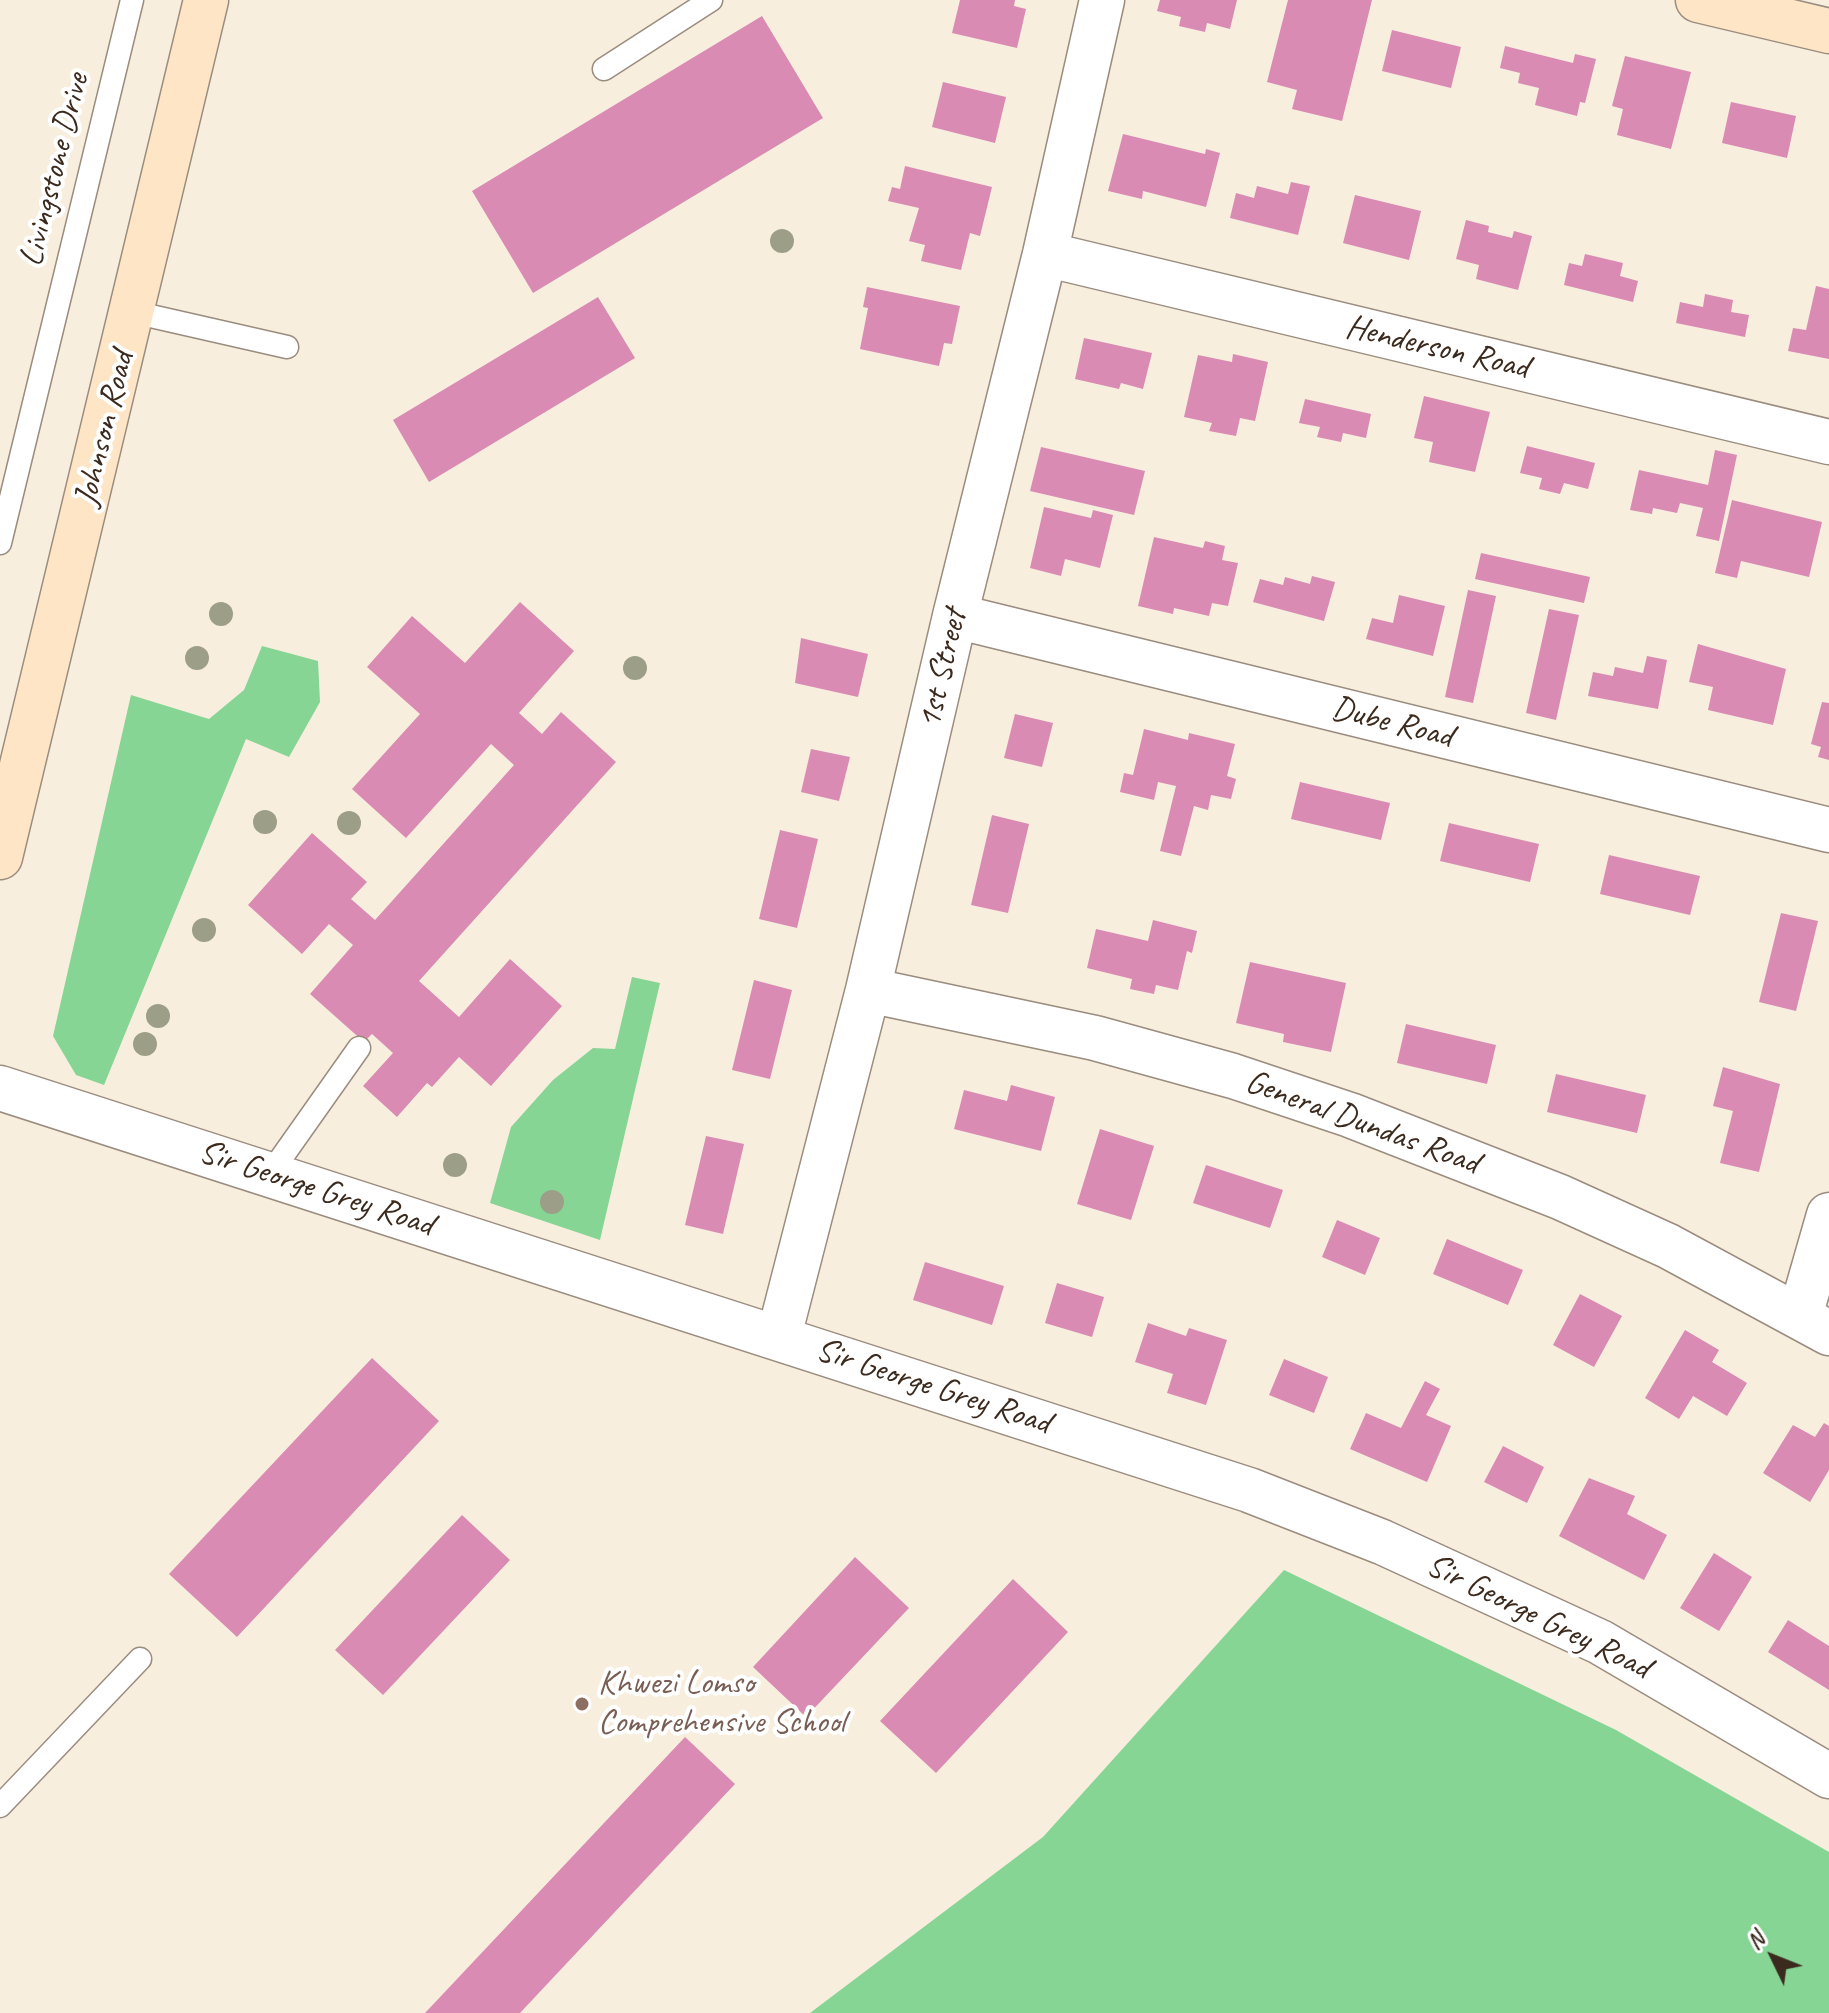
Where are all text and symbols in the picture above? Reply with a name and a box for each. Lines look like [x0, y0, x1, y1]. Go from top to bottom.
street label: Livingstone Drive [11, 69, 99, 271]
street label: Henderson Road [1342, 307, 1532, 389]
street label: Johnson Road [66, 348, 144, 510]
street label: 1st Street [910, 606, 976, 732]
street label: Dube Road [1327, 688, 1457, 758]
street label: General Dundas Road [1240, 1062, 1484, 1184]
street label: Sir George Grey Road [194, 1132, 438, 1246]
street label: Sir George Grey Road [811, 1330, 1055, 1444]
street label: Sir George Grey Road [1419, 1545, 1657, 1689]
place label: Khwezi Lomso Comprehensive School [598, 1664, 845, 1744]
marker: Khwezi Lomso Comprehensive School [573, 1695, 591, 1713]
north arrow [1733, 1917, 1813, 1997]
text: N [1741, 1926, 1770, 1955]

